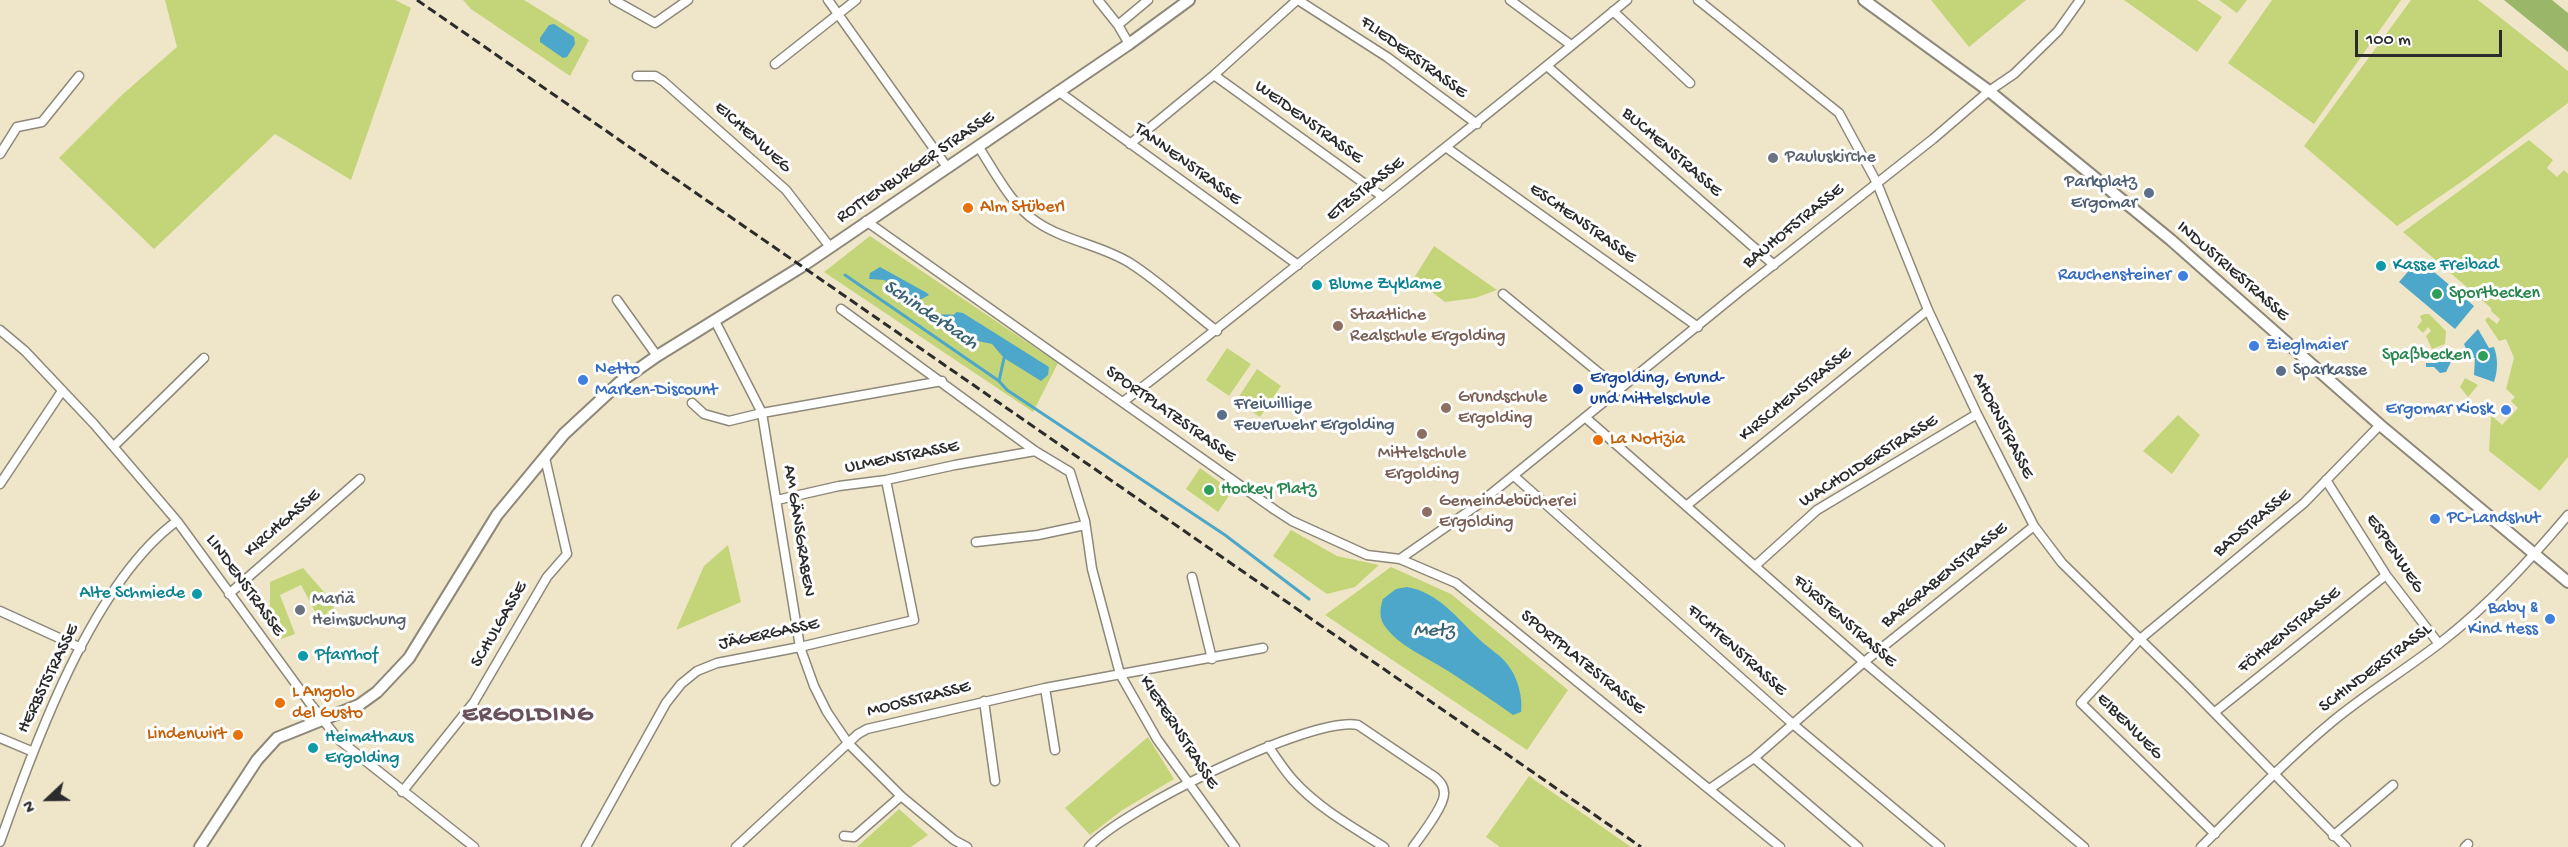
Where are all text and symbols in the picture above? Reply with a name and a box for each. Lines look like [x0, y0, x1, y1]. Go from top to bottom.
street label: FLIEDERSTRASSE [1355, 12, 1471, 104]
scale bar [2358, 18, 2505, 56]
text: 100 m [2366, 30, 2411, 51]
street label: WEIDENSTRASSE [1250, 76, 1366, 170]
street label: EICHENWEG [709, 98, 795, 178]
street label: BUCHENSTRASSE [1616, 104, 1726, 202]
street label: ROTTENBURGER STRASSE [833, 107, 999, 229]
street label: TANNENSTRASSE [1129, 119, 1245, 211]
place label: Pauluskirche [1785, 147, 1876, 169]
marker: Pauluskirche [1766, 151, 1780, 165]
street label: ETZSTRASSE [1323, 153, 1409, 227]
place label: Parkplatz Ergomar [2065, 172, 2137, 214]
street label: ESCHENSTRASSE [1524, 179, 1640, 269]
street label: BAUHOFSTRASSE [1739, 180, 1849, 274]
marker: Parkplatz Ergomar [2142, 186, 2156, 200]
place label: Alm Stüberl [980, 197, 1065, 219]
marker: Alm Stüberl [961, 201, 975, 215]
street label: INDUSTRIESTRASSE [2171, 217, 2293, 327]
place label: Kasse Freibad [2393, 255, 2499, 277]
marker: Kasse Freibad [2374, 259, 2388, 273]
place label: Rauchensteiner [2058, 265, 2171, 287]
marker: Rauchensteiner [2176, 269, 2190, 283]
place label: Blume Zyklame [1329, 274, 1442, 296]
water label: Schinderbach [878, 276, 982, 356]
marker: Blume Zyklame [1310, 278, 1324, 292]
place label: Sportbecken [2449, 283, 2540, 305]
marker: Sportbecken [2430, 287, 2444, 301]
place label: Staatliche Realschule Ergolding [1350, 305, 1505, 348]
marker: Staatliche Realschule Ergolding [1331, 319, 1345, 333]
place label: Zieglmaier [2266, 335, 2347, 357]
marker: Zieglmaier [2247, 339, 2261, 353]
street label: KIRSCHENSTRASSE [1735, 343, 1857, 447]
place label: Spaßbecken [2382, 345, 2471, 367]
marker: Spaßbecken [2476, 349, 2490, 363]
place label: Netto Marken-Discount [595, 359, 717, 401]
place label: Sparkasse [2293, 360, 2367, 382]
street label: SPORTPLATZSTRASSE [1101, 362, 1239, 468]
marker: Sparkasse [2274, 364, 2288, 378]
place label: Ergolding, Grund- und Mittelschule [1590, 368, 1725, 410]
street label: AHORNSTRASSE [1966, 369, 2038, 483]
marker: Netto Marken-Discount [576, 373, 590, 387]
marker: Ergolding, Grund- und Mittelschule [1571, 382, 1585, 396]
place label: Grundschule Ergolding [1458, 387, 1547, 430]
place label: Freiwillige Feuerwehr Ergolding [1234, 394, 1395, 436]
place label: Ergomar Kiosk [2386, 399, 2494, 421]
marker: Grundschule Ergolding [1439, 401, 1453, 415]
marker: Ergomar Kiosk [2499, 403, 2513, 417]
marker: Freiwillige Feuerwehr Ergolding [1215, 408, 1229, 422]
street label: WACHOLDERSTRASSE [1796, 411, 1942, 513]
marker: Mittelschule Ergolding [1415, 427, 1429, 441]
place label: La Notizia [1610, 429, 1685, 451]
marker: La Notizia [1591, 433, 1605, 447]
street label: ULMENSTRASSE [843, 436, 961, 480]
place label: Mittelschule Ergolding [1378, 443, 1466, 486]
street label: AM GÄNSGRABEN [777, 464, 819, 598]
place label: Hockey Platz [1221, 479, 1316, 501]
marker: Hockey Platz [1202, 483, 1216, 497]
street label: KIRCHGASSE [241, 485, 325, 563]
street label: BADSTRASSE [2210, 485, 2296, 563]
place label: Gemeindebücherei Ergolding [1439, 491, 1577, 534]
marker: Gemeindebücherei Ergolding [1420, 505, 1434, 519]
place label: PC-Landshut [2447, 508, 2540, 530]
street label: ESPENWEG [2360, 511, 2428, 597]
marker: PC-Landshut [2428, 512, 2442, 526]
street label: BARGRABENSTRASSE [1878, 519, 2012, 633]
street label: LINDENSTRASSE [200, 531, 288, 641]
street label: FÜRSTENSTRASSE [1788, 571, 1900, 673]
street label: SCHULGASSE [467, 578, 533, 672]
place label: Alte Schmiede [80, 583, 185, 605]
street label: FÖHRENSTRASSE [2234, 583, 2346, 679]
marker: Alte Schmiede [190, 587, 204, 601]
place label: Mariä Heimsuchung [312, 589, 406, 632]
place label: Baby & Kind Hess [2468, 598, 2538, 640]
street label: FICHTENSTRASSE [1682, 601, 1790, 701]
marker: Mariä Heimsuchung [293, 603, 307, 617]
street label: SPORTPLATZSTRASSE [1515, 606, 1649, 720]
marker: Baby & Kind Hess [2543, 612, 2557, 626]
street label: JÄGERGASSE [717, 614, 821, 656]
water label: Metz [1413, 620, 1455, 644]
street label: SCHINDERSTRASSL [2315, 620, 2437, 718]
street label: HERBSTSTRASSE [13, 621, 85, 737]
place label: Pfarrhof [315, 645, 378, 667]
marker: Pfarrhof [296, 649, 310, 663]
street label: KIEFERNSTRASSE [1133, 672, 1223, 794]
street label: MOOSSTRASSE [865, 677, 973, 723]
place label: L Angolo del Gusto [292, 682, 363, 724]
street label: EIBENWEG [2091, 689, 2167, 765]
marker: L Angolo del Gusto [273, 696, 287, 710]
district label: ERGOLDING [462, 702, 594, 730]
place label: Lindenwirt [147, 724, 226, 746]
place label: Heimathaus Ergolding [325, 727, 413, 770]
marker: Lindenwirt [231, 728, 245, 742]
marker: Heimathaus Ergolding [306, 741, 320, 755]
north arrow [18, 769, 78, 829]
text: N [20, 798, 42, 814]

